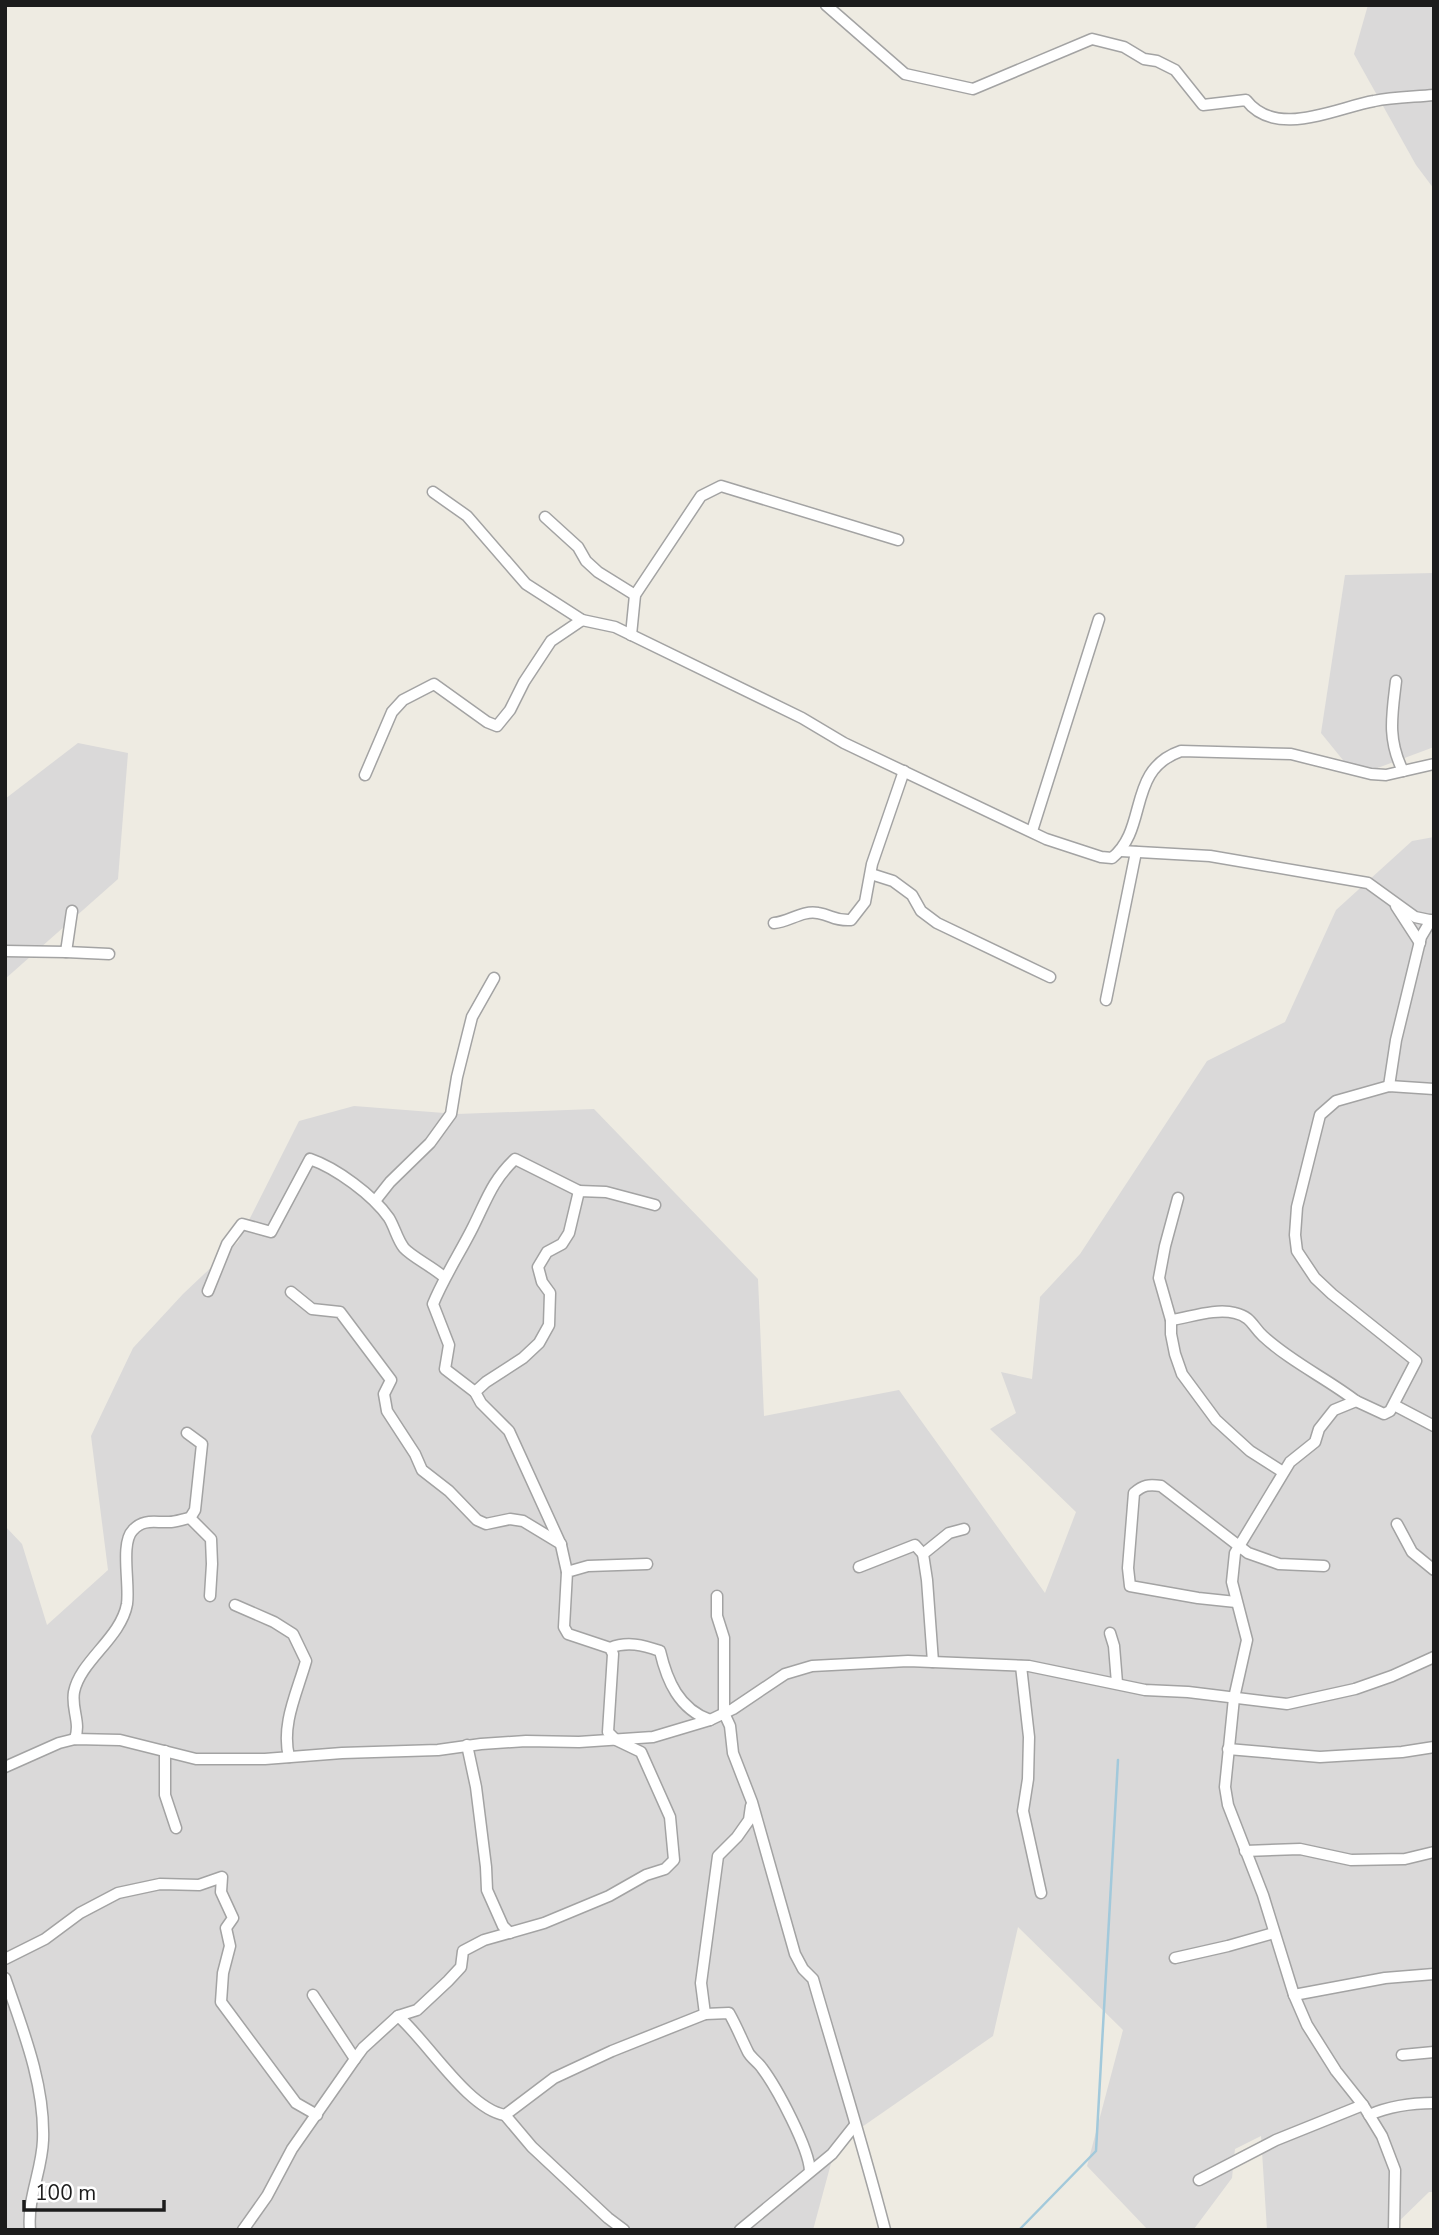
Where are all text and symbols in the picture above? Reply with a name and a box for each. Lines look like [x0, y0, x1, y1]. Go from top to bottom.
scale bar [24, 2168, 164, 2212]
text: 100 m [35, 2179, 96, 2207]

